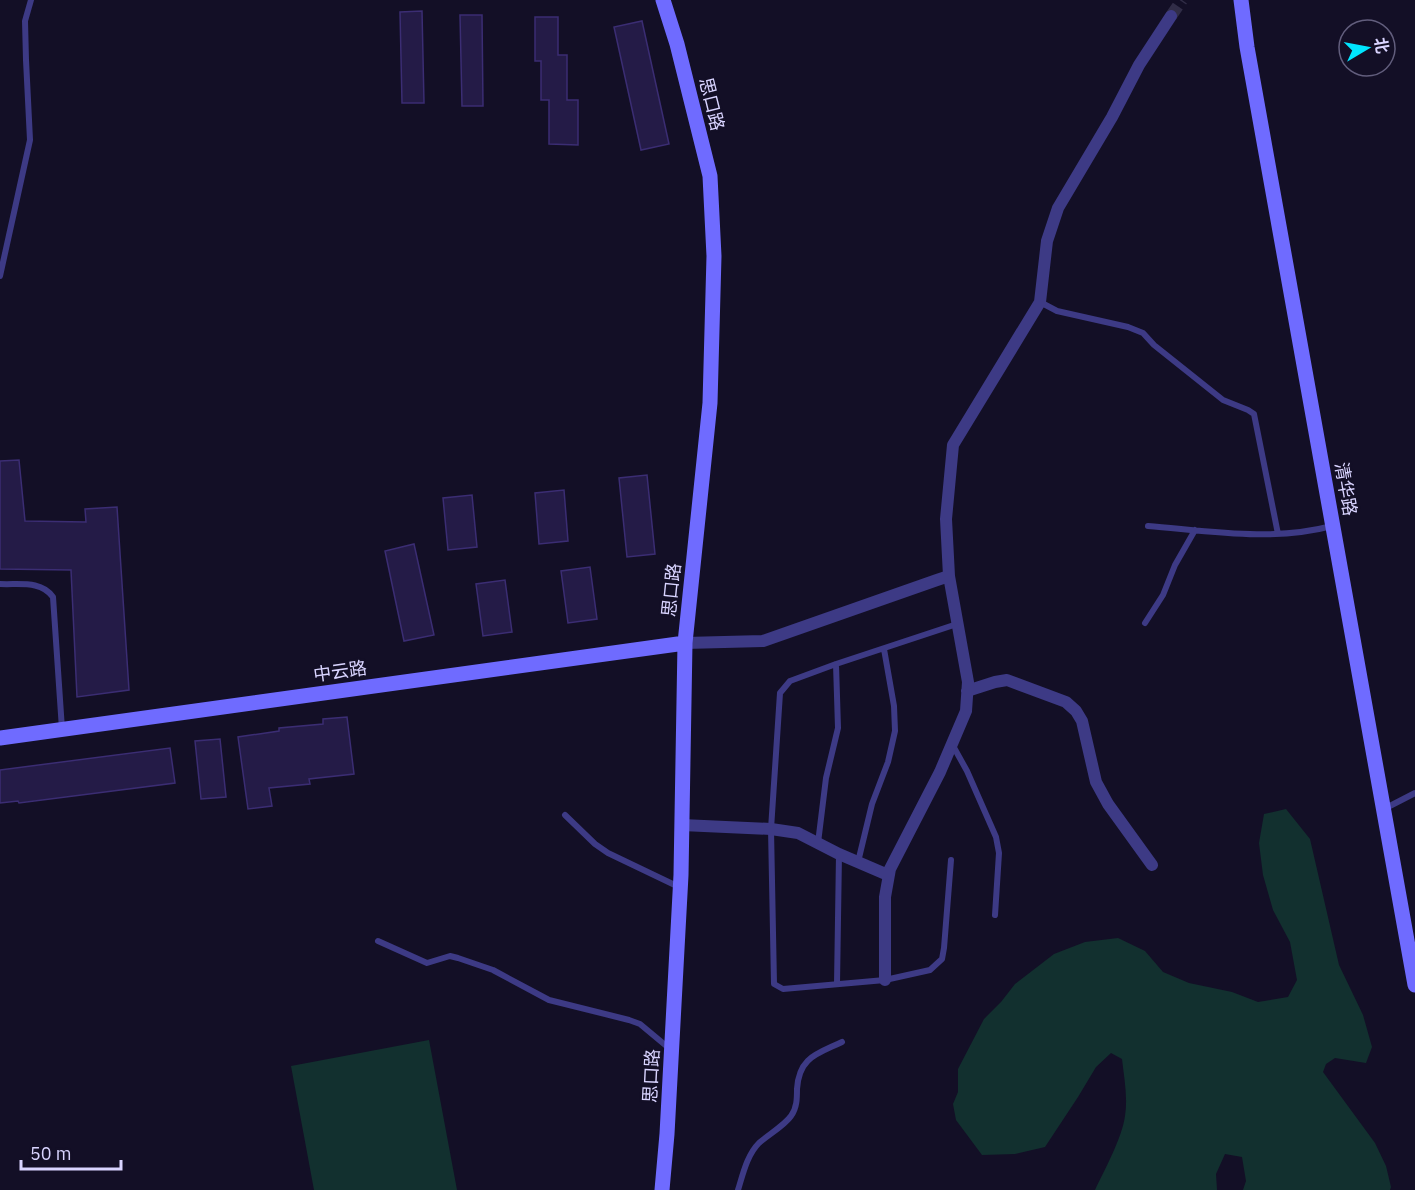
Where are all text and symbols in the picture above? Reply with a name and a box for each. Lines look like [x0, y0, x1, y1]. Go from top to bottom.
north arrow [1337, 18, 1397, 78]
text: 北 [1371, 36, 1393, 55]
street label: 思口路 [694, 75, 730, 133]
street label: 清华路 [1330, 460, 1362, 518]
street label: 思口路 [657, 562, 685, 618]
street label: 中云路 [312, 656, 368, 686]
street label: 思口路 [638, 1048, 664, 1104]
scale bar [21, 1133, 122, 1171]
text: 50 m [30, 1142, 72, 1165]

